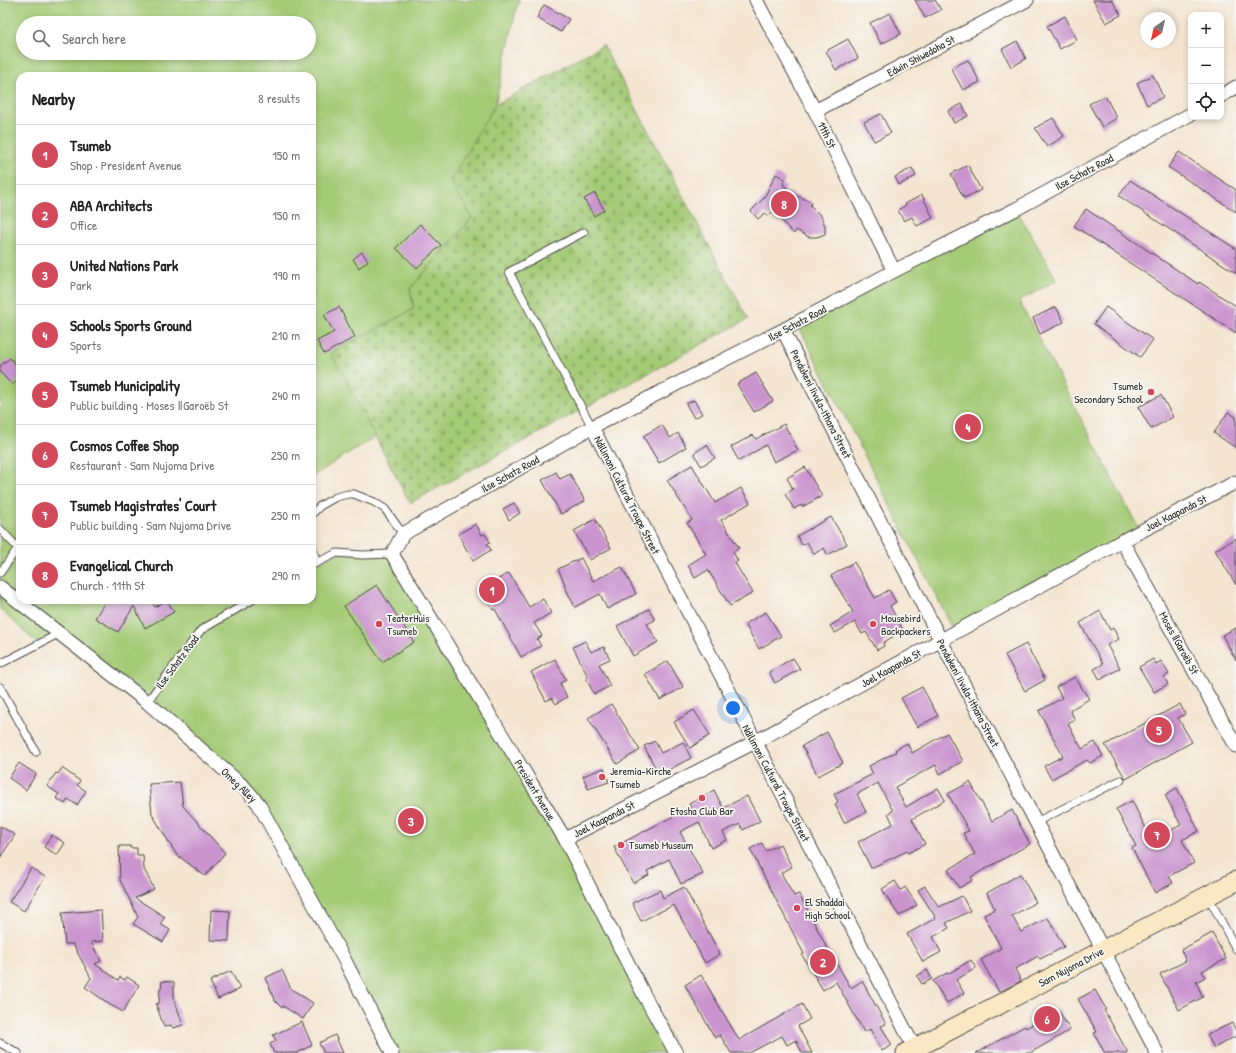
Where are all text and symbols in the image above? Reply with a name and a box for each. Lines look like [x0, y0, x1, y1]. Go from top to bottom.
north arrow [1140, 12, 1176, 48]
map controls [1188, 12, 1224, 120]
button: + [1188, 12, 1224, 48]
search box [16, 16, 316, 60]
icon: search [30, 27, 52, 49]
text: Search here [62, 28, 126, 49]
street label: Edwin Shiwedoha St [885, 32, 958, 80]
button: − [1188, 48, 1224, 84]
button: locate [1188, 84, 1224, 120]
text: Nearby [32, 87, 75, 110]
text: 8 results [258, 89, 300, 107]
street label: 11th St [815, 119, 839, 151]
text: Tsumeb [70, 135, 111, 156]
text: 1 [43, 146, 47, 164]
text: 150 m [272, 146, 300, 164]
street label: Ilse Schatz Road [1052, 150, 1116, 193]
text: Shop · President Avenue [70, 156, 182, 174]
pin: 8 [771, 189, 797, 219]
text: ABA Architects [70, 195, 152, 216]
text: 2 [42, 206, 48, 224]
text: 150 m [272, 206, 300, 224]
text: Office [70, 216, 97, 234]
text: United Nations Park [70, 255, 178, 276]
text: 3 [42, 266, 48, 284]
text: 190 m [273, 266, 300, 284]
text: Park [70, 276, 92, 294]
street label: Ilse Schatz Road [765, 301, 829, 344]
text: Schools Sports Ground [70, 315, 191, 336]
text: 4 [43, 326, 47, 344]
text: 210 m [272, 326, 300, 344]
text: Sports [70, 336, 101, 354]
street label: Pendukeni Iivula-Ithana Street [787, 347, 855, 461]
text: Tsumeb Municipality [70, 375, 180, 396]
place label: Tsumeb Secondary School [1074, 379, 1143, 406]
text: 5 [42, 386, 48, 404]
text: 240 m [271, 386, 300, 404]
marker: Tsumeb Secondary School [1146, 387, 1156, 397]
text: Public building · Moses ǁGaroëb St [70, 396, 228, 414]
pin: 4 [955, 412, 981, 442]
street label: Ndilimani Cultural Troupe Street [591, 434, 663, 557]
text: Cosmos Coffee Shop [70, 435, 179, 456]
text: 6 [42, 446, 48, 464]
text: 250 m [271, 446, 300, 464]
street label: Ilse Schatz Road [479, 452, 542, 496]
text: Restaurant · Sam Nujoma Drive [70, 456, 215, 474]
street label: Joel Kaapanda St [1143, 492, 1209, 534]
text: Tsumeb Magistrates' Court [70, 495, 216, 516]
text: 7 [42, 506, 48, 524]
text: 250 m [271, 506, 300, 524]
text: Public building · Sam Nujoma Drive [70, 516, 231, 534]
text: Evangelical Church [70, 555, 173, 576]
text: 8 [42, 566, 48, 584]
text: 290 m [271, 566, 300, 584]
pin: 1 [479, 575, 505, 605]
text: Church · 11th St [70, 576, 145, 594]
street label: Moses ǁGaroëb St [1156, 609, 1202, 677]
place label: TeaterHuis Tsumeb [387, 611, 429, 638]
place label: Mousebird Backpackers [881, 611, 930, 638]
marker: TeaterHuis Tsumeb [374, 619, 384, 629]
marker: Mousebird Backpackers [868, 619, 878, 629]
street label: Ilse Schatz Road [152, 632, 202, 692]
street label: Pendukeni Iivula-Ithana Street [934, 637, 1003, 750]
street label: Joel Kaapanda St [858, 646, 924, 690]
your location [723, 698, 743, 718]
pin: 5 [1146, 715, 1172, 745]
street label: Ndilimani Cultural Troupe Street [739, 722, 813, 844]
street label: President Avenue [511, 757, 559, 823]
street label: Omeg Alley [218, 764, 260, 806]
place label: Jeremia-Kirche Tsumeb [610, 764, 672, 791]
marker: Jeremia-Kirche Tsumeb [597, 772, 607, 782]
marker: Etosha Club Bar [697, 793, 707, 803]
street label: Joel Kaapanda St [571, 798, 637, 840]
place label: Etosha Club Bar [670, 804, 734, 818]
pin: 3 [398, 806, 424, 836]
pin: 7 [1144, 820, 1170, 850]
place label: Tsumeb Museum [629, 838, 694, 852]
marker: Tsumeb Museum [616, 840, 626, 850]
place label: El Shaddai High School [805, 895, 850, 922]
marker: El Shaddai High School [792, 903, 802, 913]
street label: Sam Nujoma Drive [1036, 944, 1106, 990]
pin: 2 [810, 947, 836, 977]
pin: 6 [1034, 1004, 1060, 1034]

